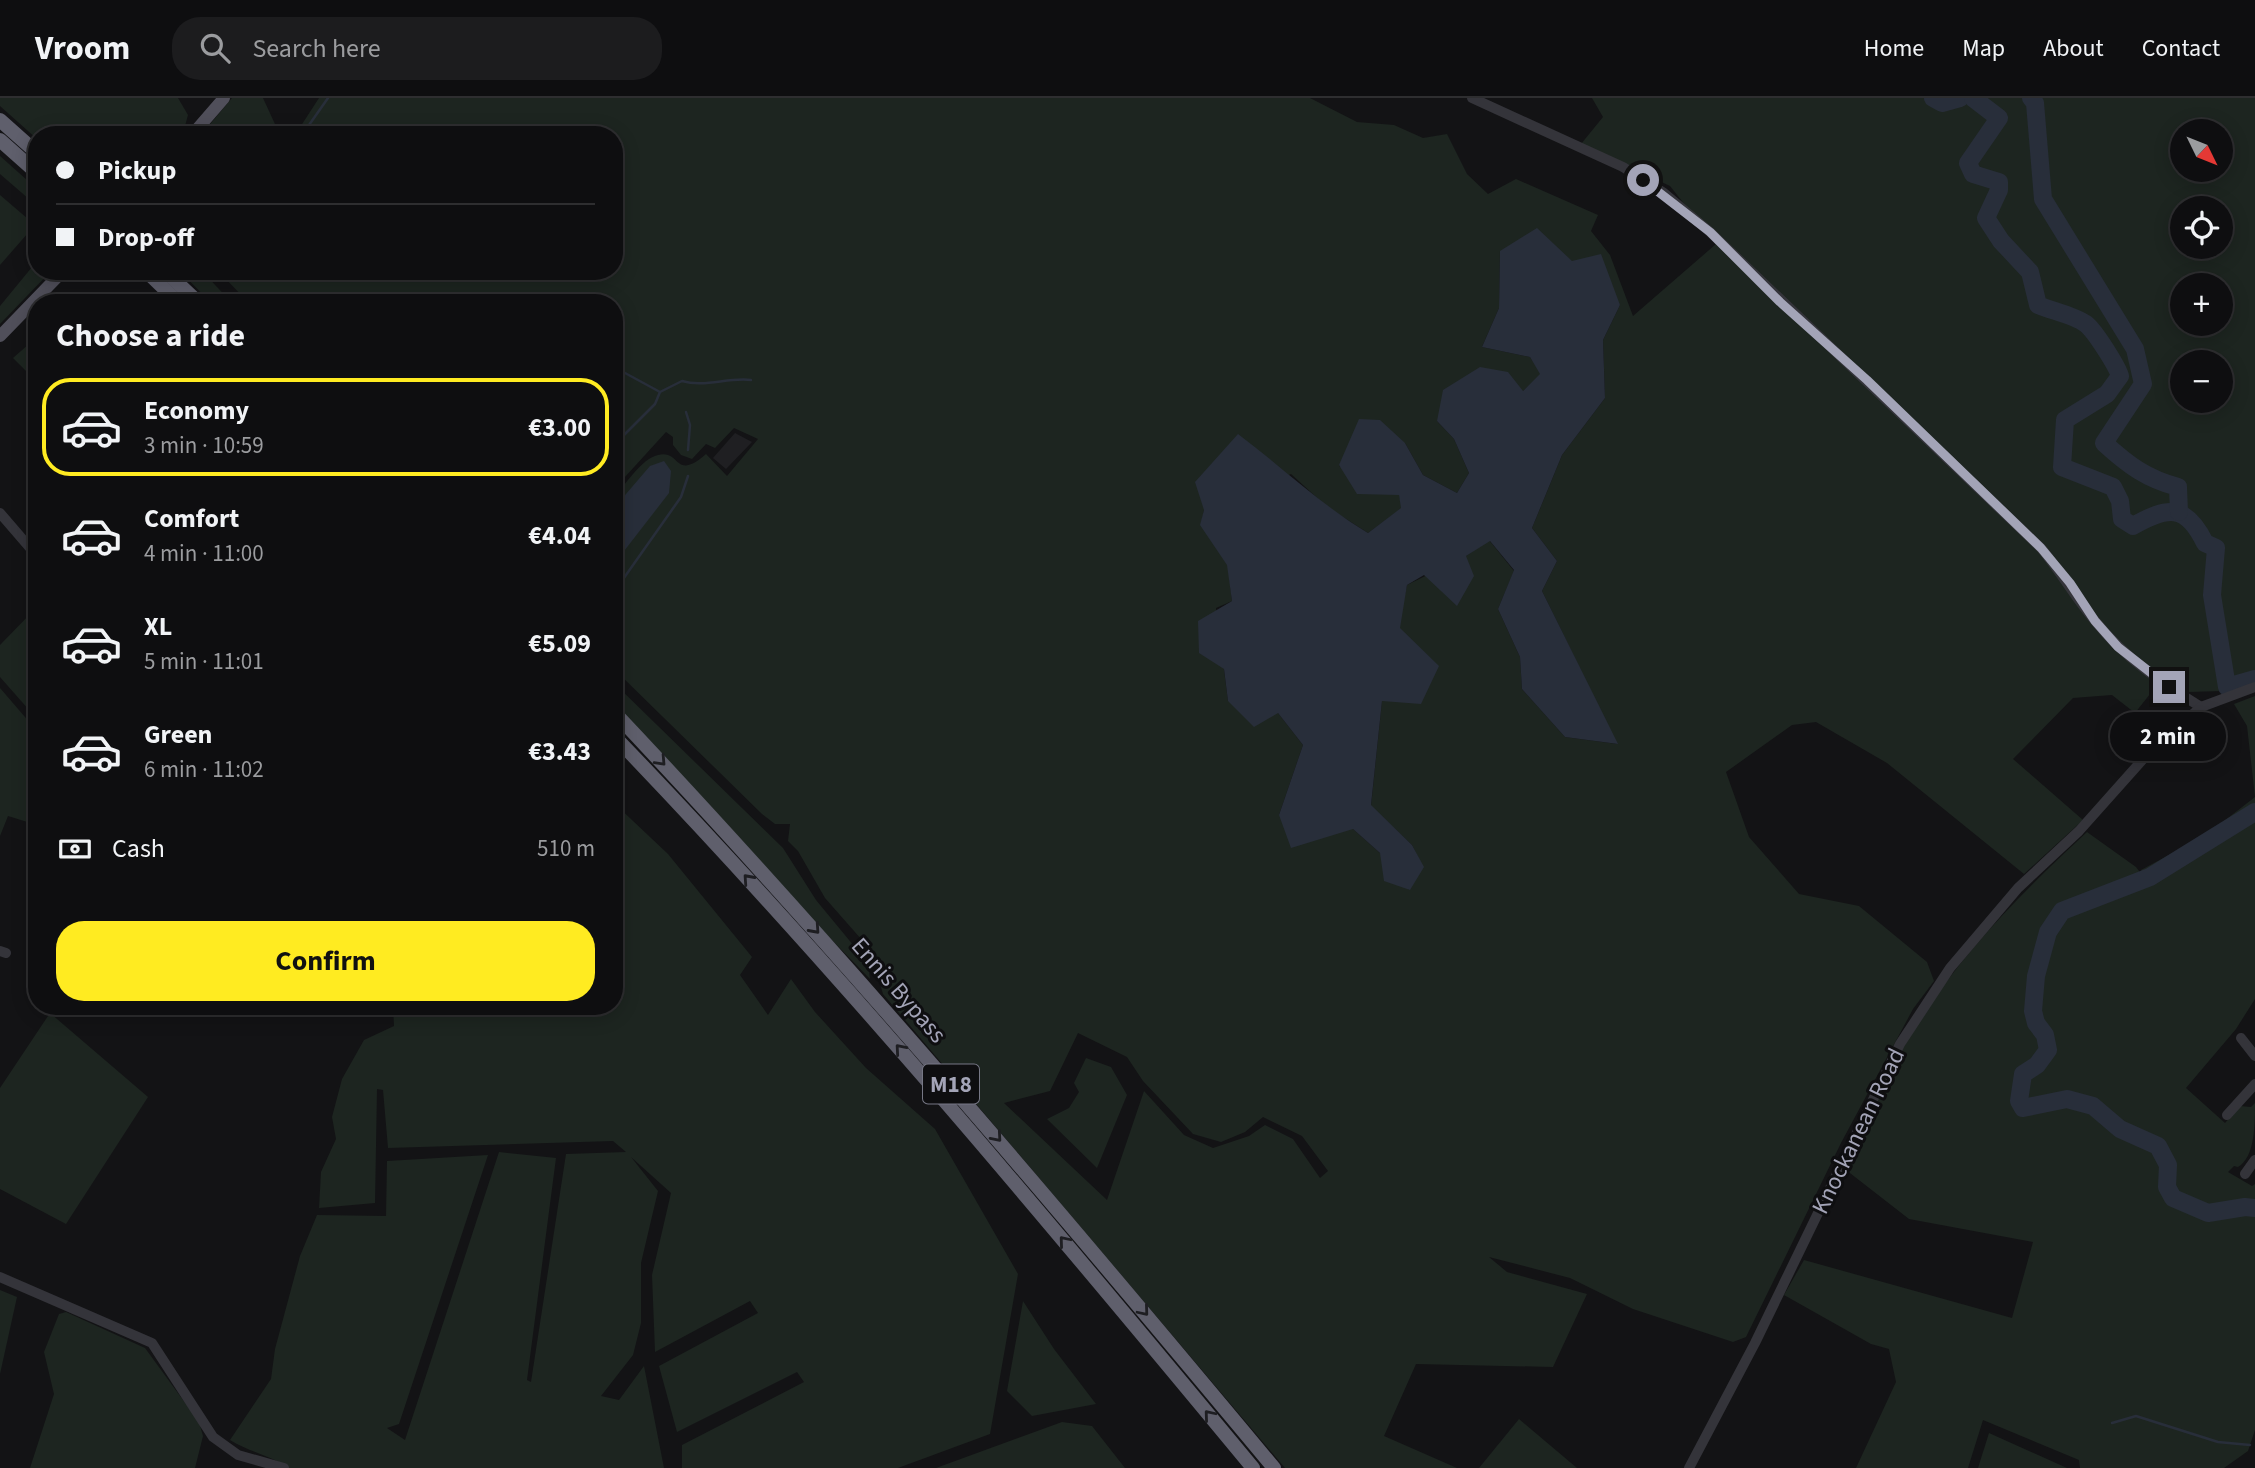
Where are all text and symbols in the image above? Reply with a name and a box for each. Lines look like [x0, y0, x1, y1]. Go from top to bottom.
search box [172, 17, 662, 80]
text: Vroom [35, 25, 130, 72]
icon: search [196, 29, 234, 67]
text: Search here [252, 30, 381, 67]
text: Home [1864, 31, 1924, 66]
text: Map [1962, 31, 2005, 66]
text: About [2043, 31, 2104, 66]
text: Contact [2142, 31, 2220, 66]
north arrow [2170, 119, 2233, 182]
map controls [2170, 119, 2233, 413]
text: Pickup [98, 152, 176, 189]
route start [1627, 164, 1659, 196]
button: locate [2170, 196, 2233, 259]
text: Drop-off [98, 219, 194, 256]
button: + [2170, 273, 2233, 336]
text: Choose a ride [56, 313, 245, 359]
button: − [2170, 350, 2233, 413]
text: Economy [144, 392, 249, 429]
icon: car [60, 396, 123, 459]
text: €3.00 [528, 409, 591, 446]
text: 3 min · 10:59 [144, 429, 264, 462]
text: Comfort [144, 500, 239, 537]
icon: car [60, 504, 123, 567]
text: €4.04 [528, 517, 591, 554]
text: 4 min · 11:00 [144, 537, 264, 570]
text: XL [144, 608, 172, 645]
icon: car [60, 612, 123, 675]
text: €5.09 [528, 625, 591, 662]
text: 5 min · 11:01 [144, 645, 264, 678]
route end [2153, 671, 2185, 703]
callout: 2 min [2111, 712, 2227, 760]
text: Green [144, 716, 212, 753]
icon: car [60, 720, 123, 783]
text: 2 min [2140, 720, 2196, 753]
text: €3.43 [528, 733, 591, 770]
text: 6 min · 11:02 [144, 753, 264, 786]
one-way arrow [653, 753, 665, 766]
icon: cash [56, 830, 94, 868]
text: Cash [112, 830, 165, 867]
text: 510 m [537, 832, 595, 865]
one-way arrow [744, 875, 757, 888]
button: Confirm [56, 921, 595, 1001]
one-way arrow [807, 921, 819, 934]
street label: Ennis Bypass [843, 930, 954, 1051]
street label: Knockanean Road [1803, 1042, 1914, 1220]
one-way arrow [896, 1044, 908, 1057]
road number: M18 [923, 1065, 979, 1104]
one-way arrow [989, 1129, 1001, 1142]
one-way arrow [1060, 1236, 1072, 1249]
one-way arrow [1135, 1303, 1148, 1316]
one-way arrow [1205, 1411, 1218, 1423]

